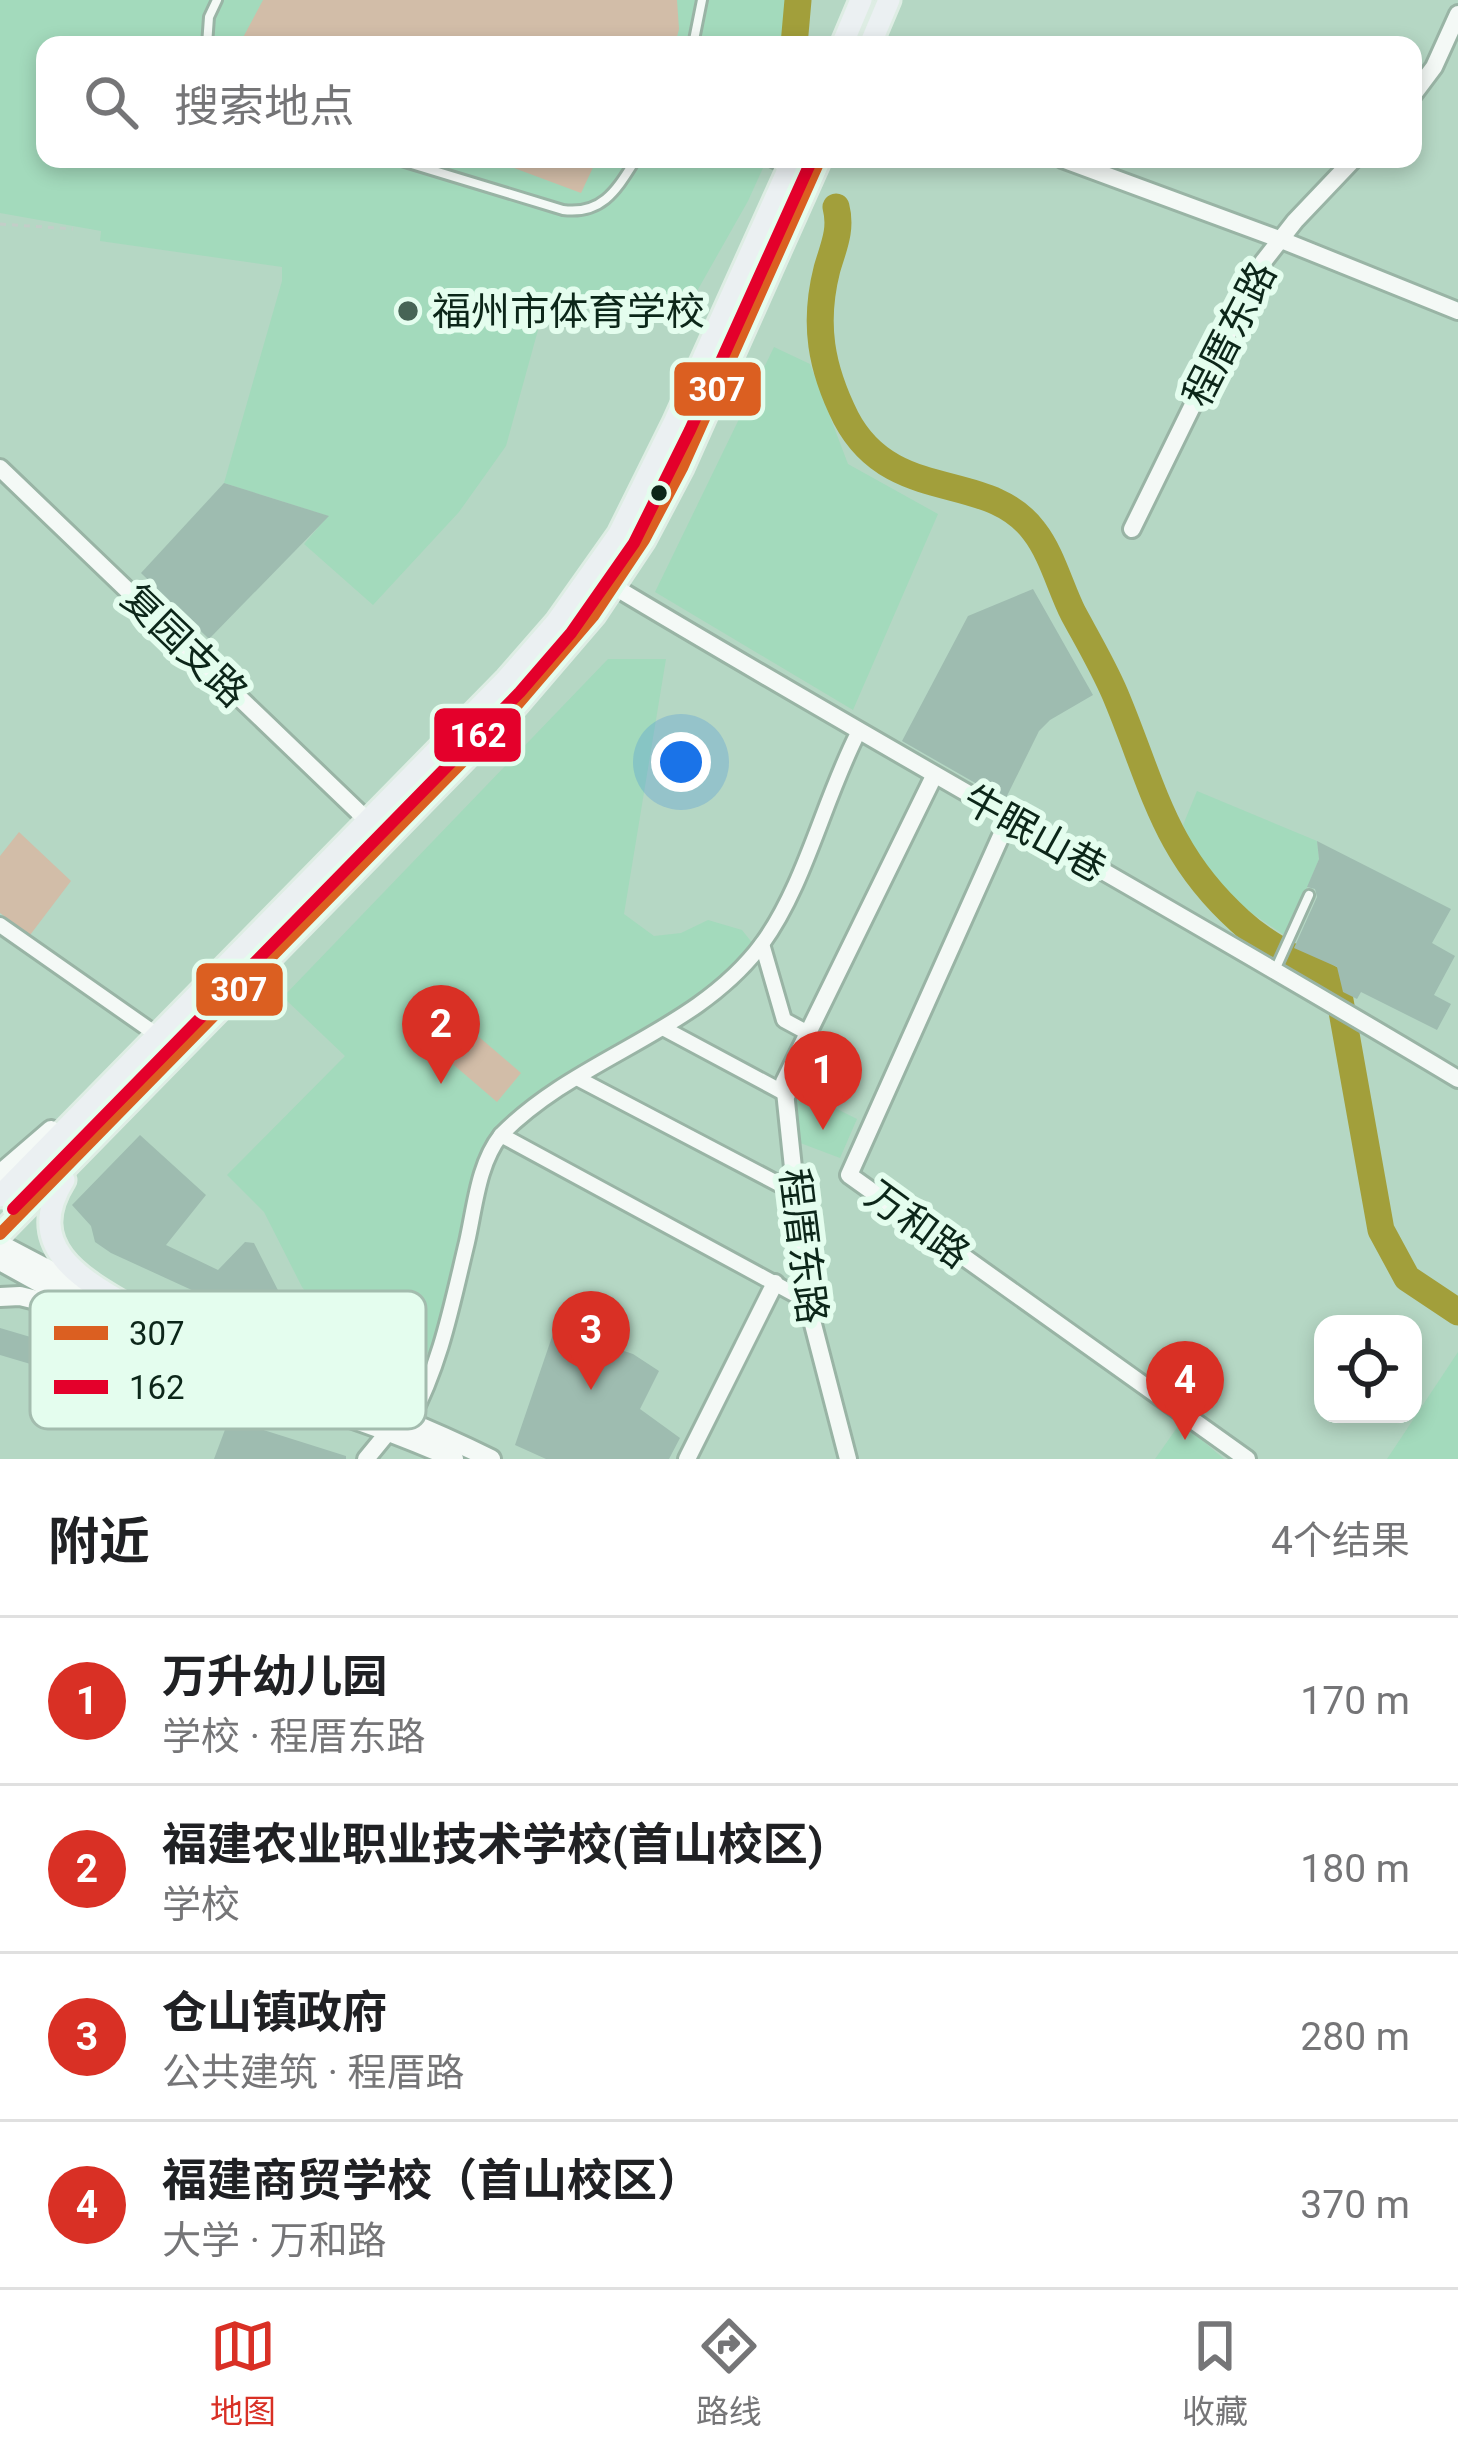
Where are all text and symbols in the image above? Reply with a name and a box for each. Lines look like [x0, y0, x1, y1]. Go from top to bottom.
search box [36, 36, 1422, 168]
icon: search [78, 69, 144, 135]
text: 搜索地点 [174, 80, 354, 133]
street label: 程厝东路 [1174, 255, 1286, 414]
place label: 福州市体育学校 [432, 289, 705, 335]
marker: 福州市体育学校 [395, 298, 421, 324]
line badge: 307 [672, 360, 763, 418]
text: 307 [689, 370, 745, 409]
unlabelled marker [648, 482, 670, 504]
street label: 复园支路 [112, 575, 256, 716]
line badge: 162 [432, 706, 523, 764]
text: 162 [450, 716, 506, 755]
your location [651, 732, 711, 792]
street label: 牛眠山巷 [955, 776, 1114, 892]
line badge: 307 [194, 961, 285, 1018]
text: 307 [211, 970, 267, 1009]
pin: 2 [402, 985, 480, 1084]
pin: 1 [784, 1031, 862, 1130]
street label: 程厝东路 [771, 1166, 835, 1326]
street label: 万和路 [857, 1172, 978, 1278]
legend [30, 1291, 426, 1429]
pin: 3 [552, 1291, 630, 1390]
text: 307 [129, 1314, 185, 1353]
map controls [1314, 1315, 1422, 1423]
button: locate [1314, 1315, 1422, 1423]
pin: 4 [1146, 1341, 1224, 1440]
text: 162 [129, 1368, 185, 1407]
text: 附近 [48, 1512, 150, 1571]
text: 4个结果 [1271, 1518, 1410, 1564]
text: 万升幼儿园 [162, 1650, 387, 1703]
text: 1 [76, 1678, 98, 1724]
text: 170 m [1300, 1678, 1410, 1724]
text: 学校 · 程厝东路 [162, 1714, 426, 1760]
text: 福建农业职业技术学校(首山校区) [162, 1818, 824, 1871]
text: 2 [76, 1846, 98, 1892]
text: 180 m [1300, 1846, 1410, 1892]
text: 学校 [162, 1882, 240, 1928]
text: 仓山镇政府 [162, 1986, 387, 2039]
text: 3 [76, 2014, 98, 2060]
text: 280 m [1300, 2014, 1410, 2060]
text: 公共建筑 · 程厝路 [162, 2050, 465, 2096]
text: 福建商贸学校（首山校区） [162, 2154, 702, 2207]
text: 4 [76, 2182, 98, 2228]
text: 370 m [1300, 2182, 1410, 2228]
text: 大学 · 万和路 [162, 2218, 387, 2264]
tab: 地图 [210, 2313, 276, 2433]
tab: 路线 [696, 2313, 762, 2433]
tab: 收藏 [1182, 2313, 1248, 2433]

